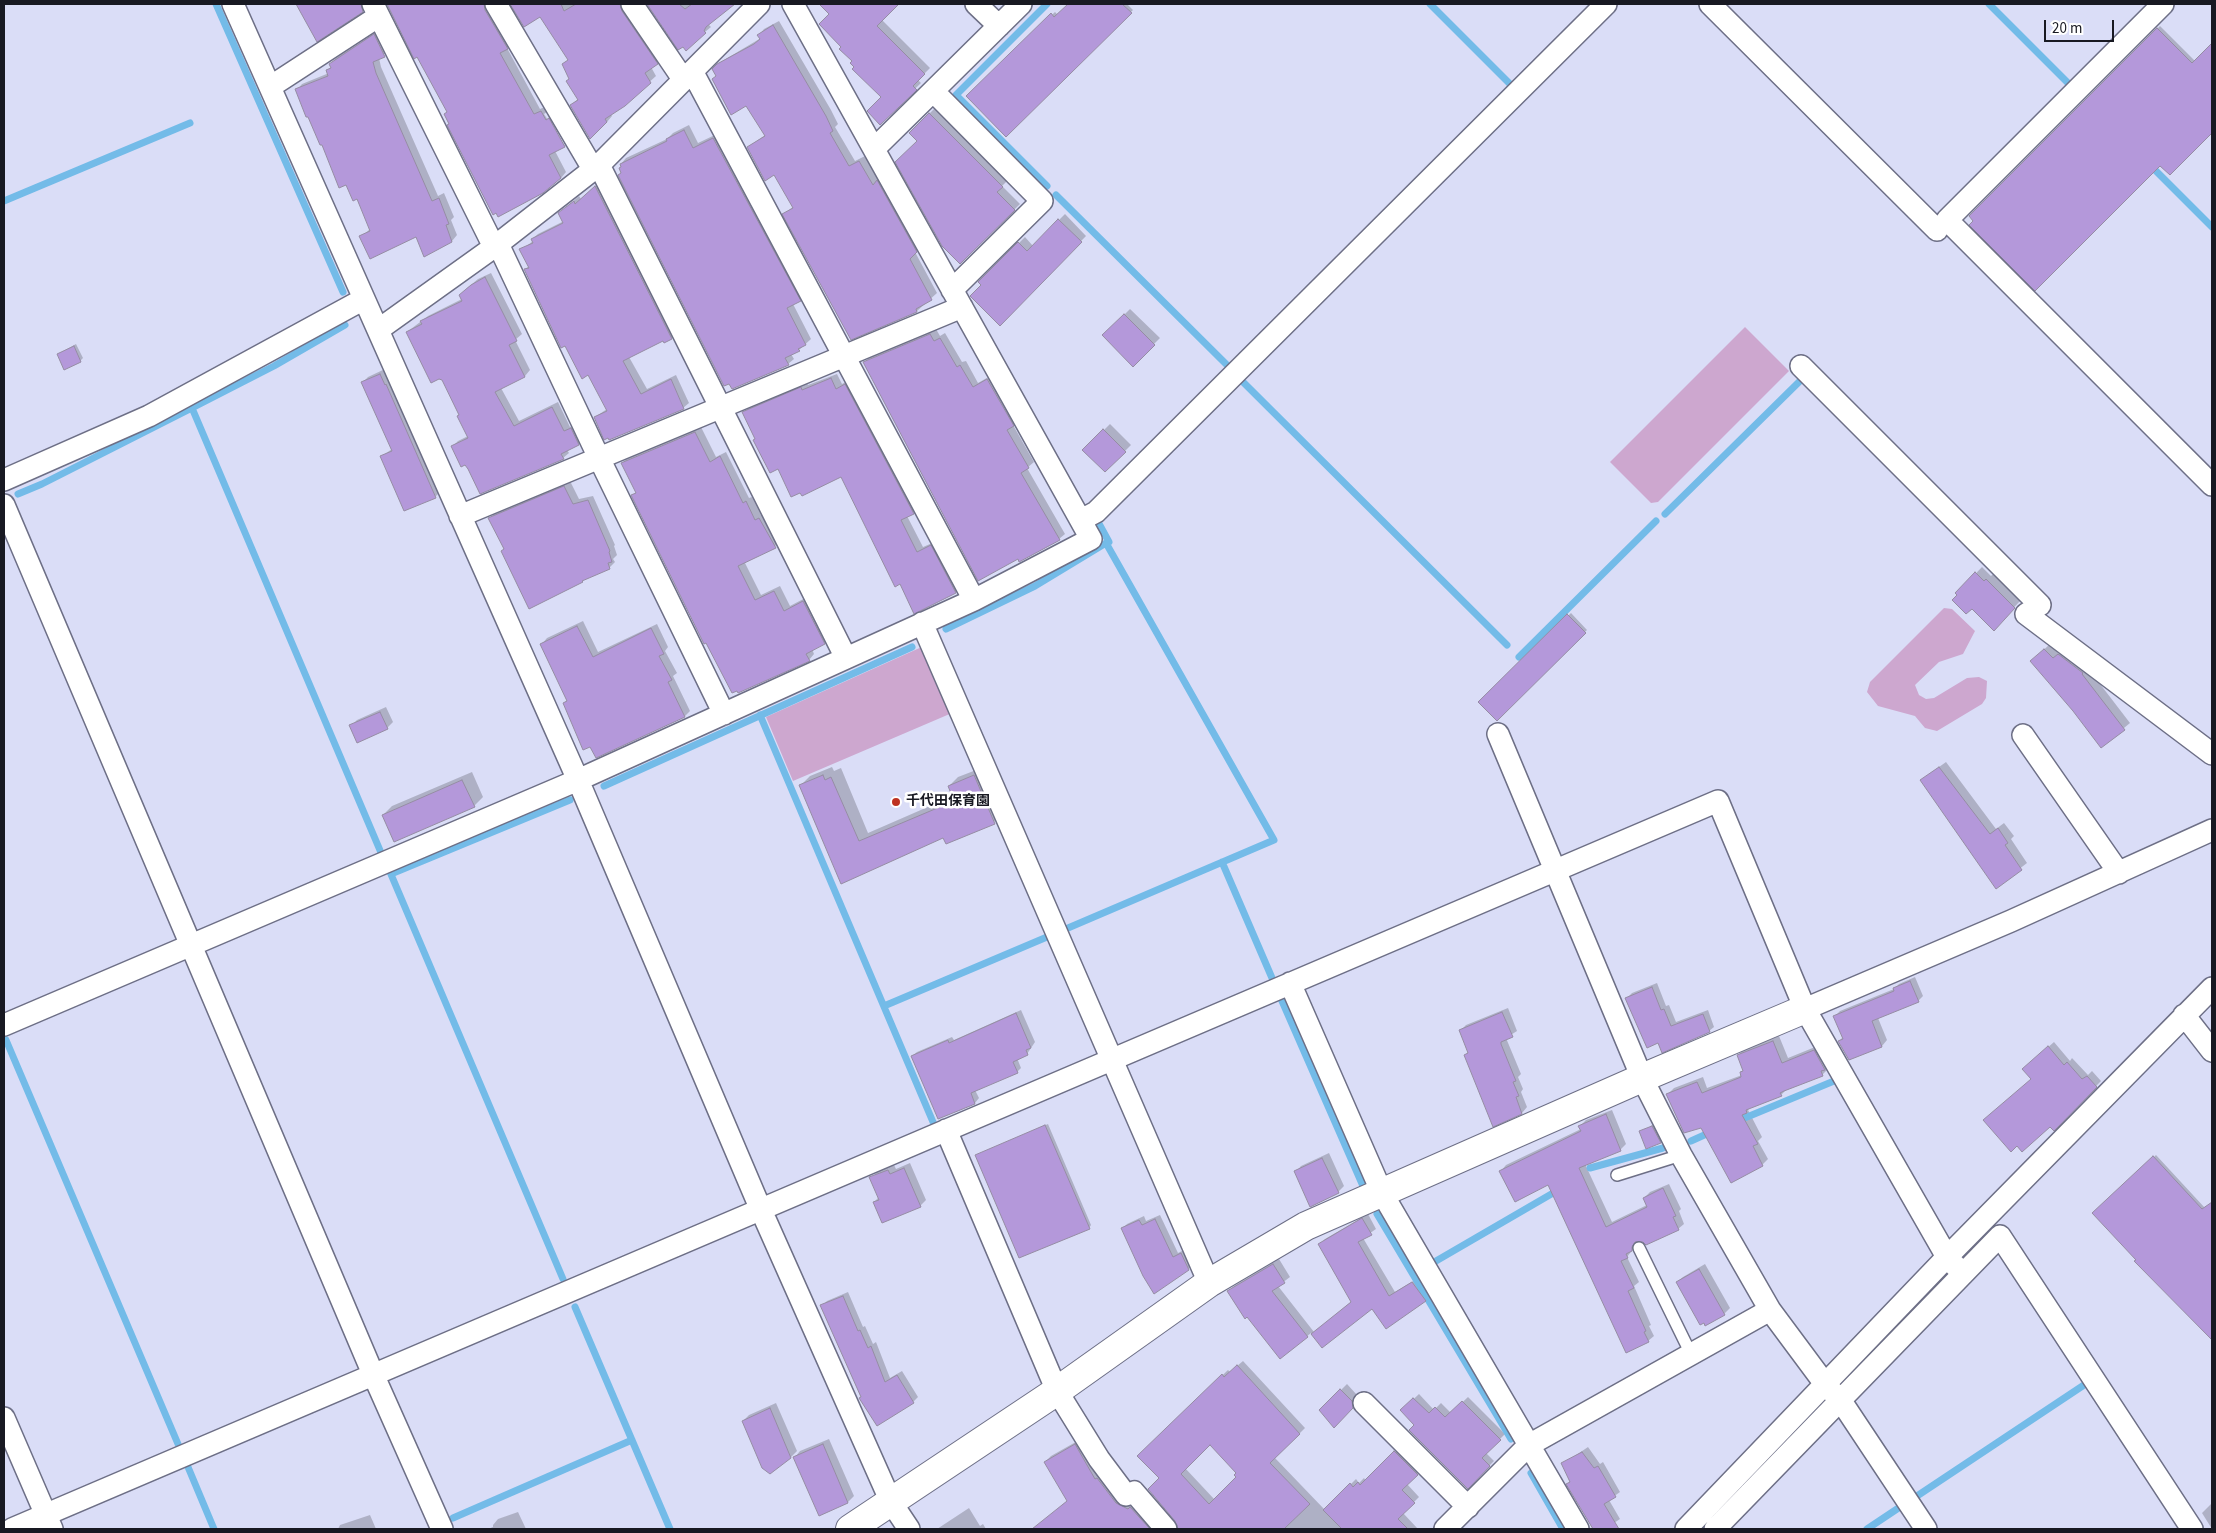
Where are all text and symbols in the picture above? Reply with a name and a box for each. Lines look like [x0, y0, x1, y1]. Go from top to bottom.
scale bar [2046, 10, 2116, 42]
text: 20 m [2052, 18, 2082, 39]
place label: 千代田保育園 [906, 794, 990, 810]
marker: 千代田保育園 [890, 796, 902, 808]

